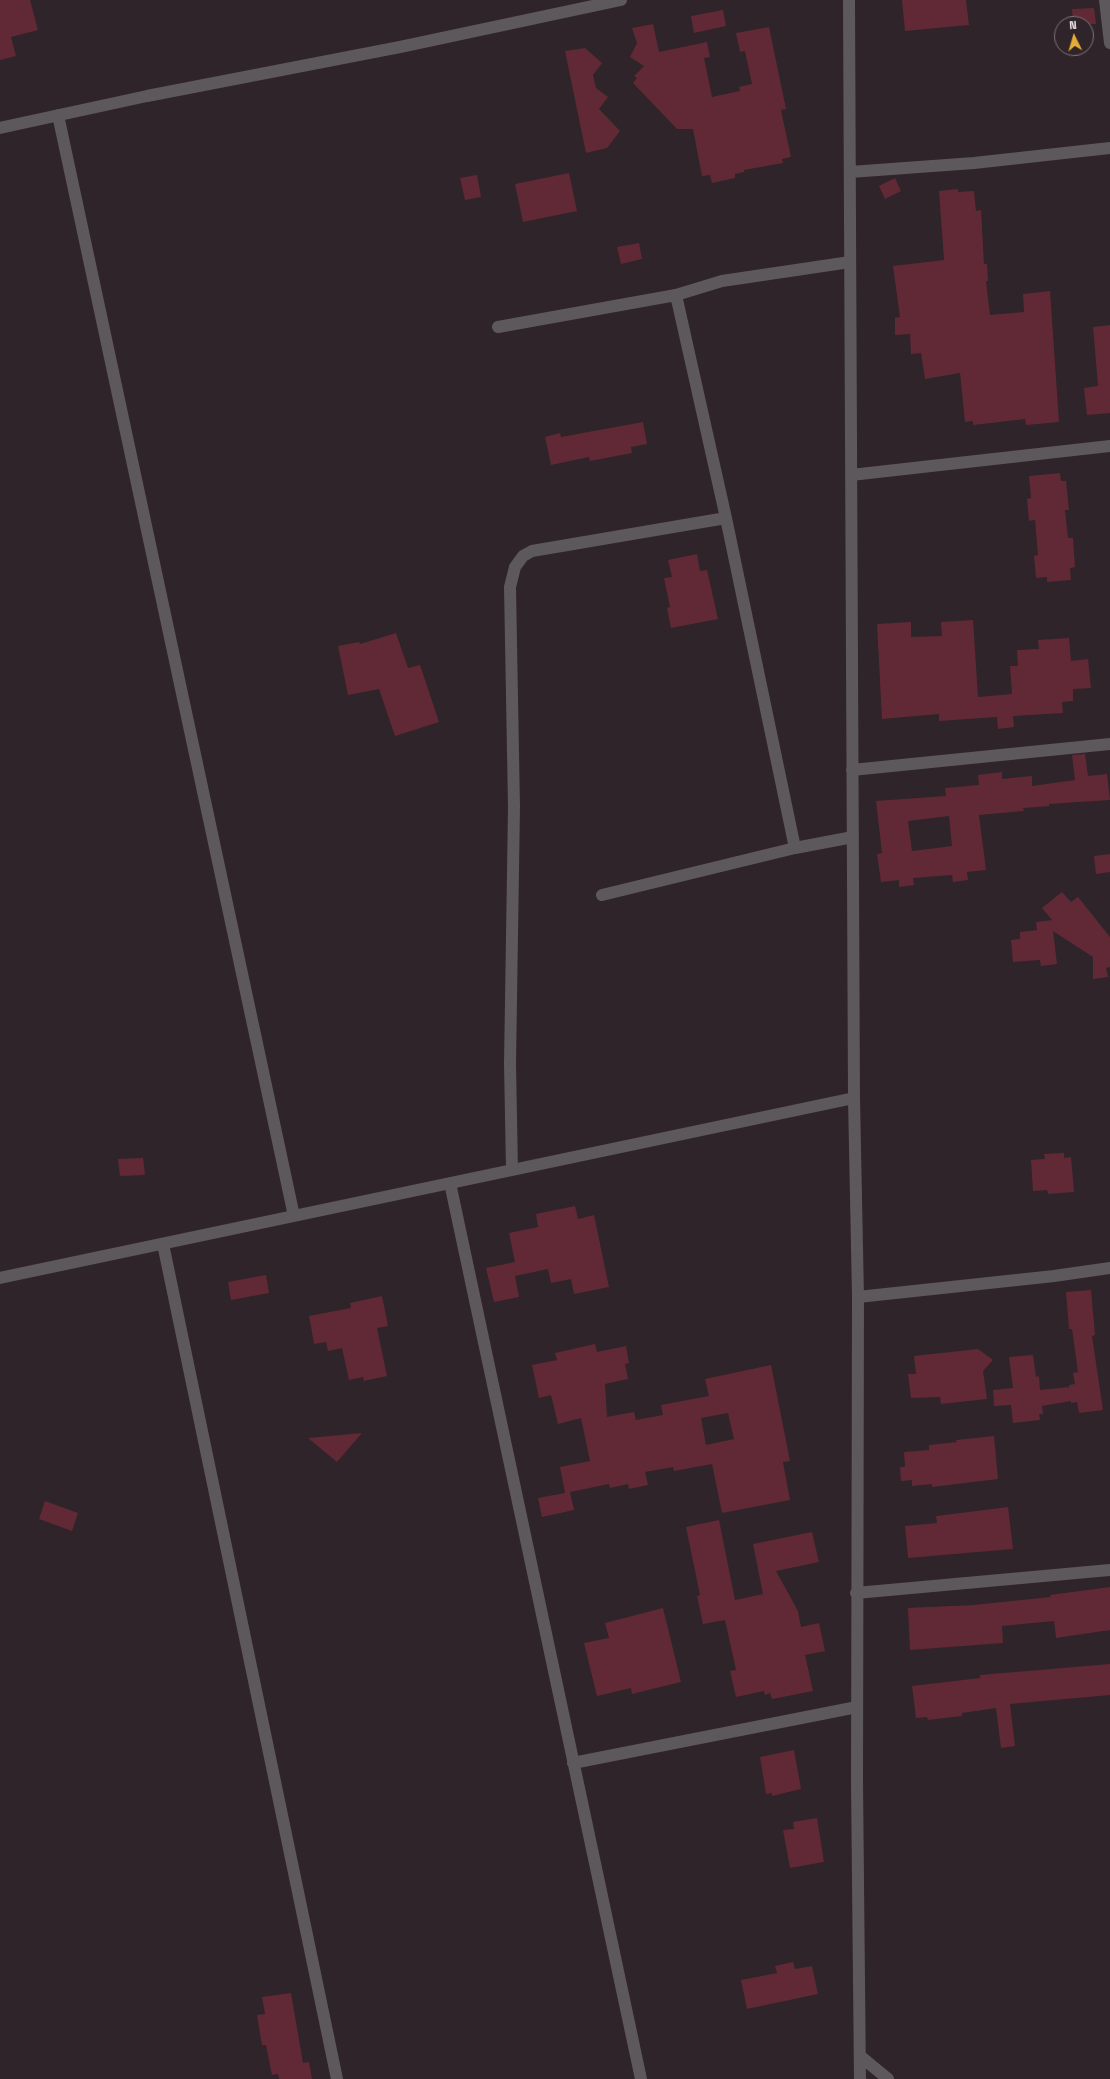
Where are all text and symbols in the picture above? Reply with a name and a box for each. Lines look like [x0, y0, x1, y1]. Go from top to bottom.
north arrow [1054, 16, 1094, 56]
text: N [1069, 18, 1077, 32]

